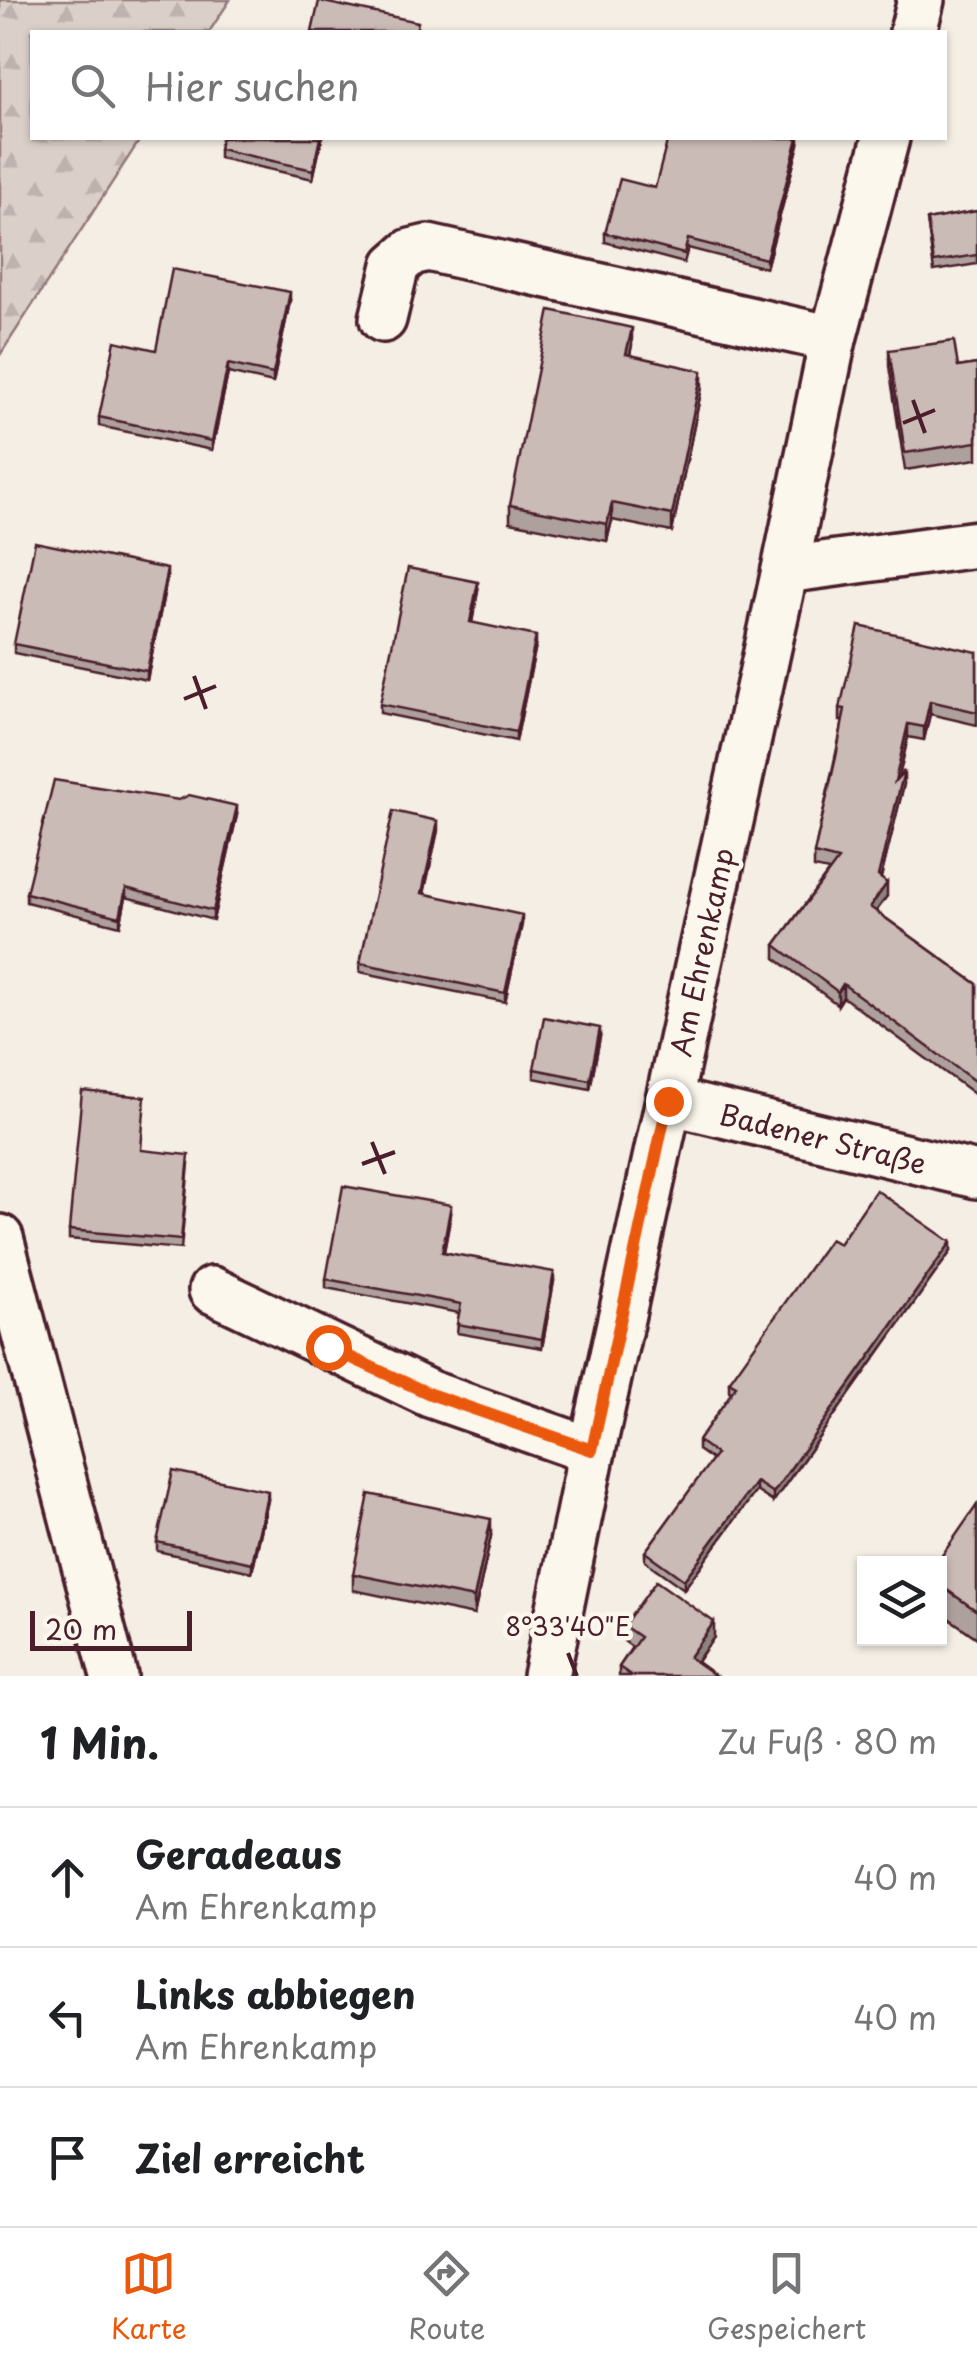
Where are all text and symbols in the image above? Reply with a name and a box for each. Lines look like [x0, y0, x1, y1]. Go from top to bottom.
search box [30, 30, 947, 140]
text: Hier suchen [145, 57, 359, 114]
icon: search [65, 58, 120, 113]
street label: Am Ehrenkamp [658, 844, 744, 1060]
route end [646, 1079, 692, 1125]
street label: Badener Straße [715, 1092, 931, 1184]
route start [306, 1325, 352, 1371]
map controls [857, 1556, 947, 1646]
button: layers [857, 1556, 947, 1646]
scale bar [30, 1606, 192, 1650]
text: 20 m [45, 1607, 117, 1650]
text: 8°33'40"E [506, 1607, 630, 1645]
text: 1 Min. [40, 1710, 159, 1773]
text: Zu Fuß · 80 m [718, 1717, 937, 1765]
text: Geradeaus [135, 1825, 342, 1882]
icon: ahead [40, 1850, 95, 1905]
text: 40 m [853, 1853, 937, 1901]
text: Am Ehrenkamp [135, 1882, 377, 1930]
text: Links abbiegen [135, 1965, 415, 2022]
icon: left [40, 1990, 95, 2045]
text: 40 m [853, 1993, 937, 2041]
text: Am Ehrenkamp [135, 2022, 377, 2070]
text: Ziel erreicht [135, 2129, 365, 2186]
icon: arrive [40, 2130, 95, 2185]
tab: Karte [111, 2246, 187, 2349]
tab: Route [408, 2246, 485, 2349]
tab: Gespeichert [707, 2246, 866, 2349]

